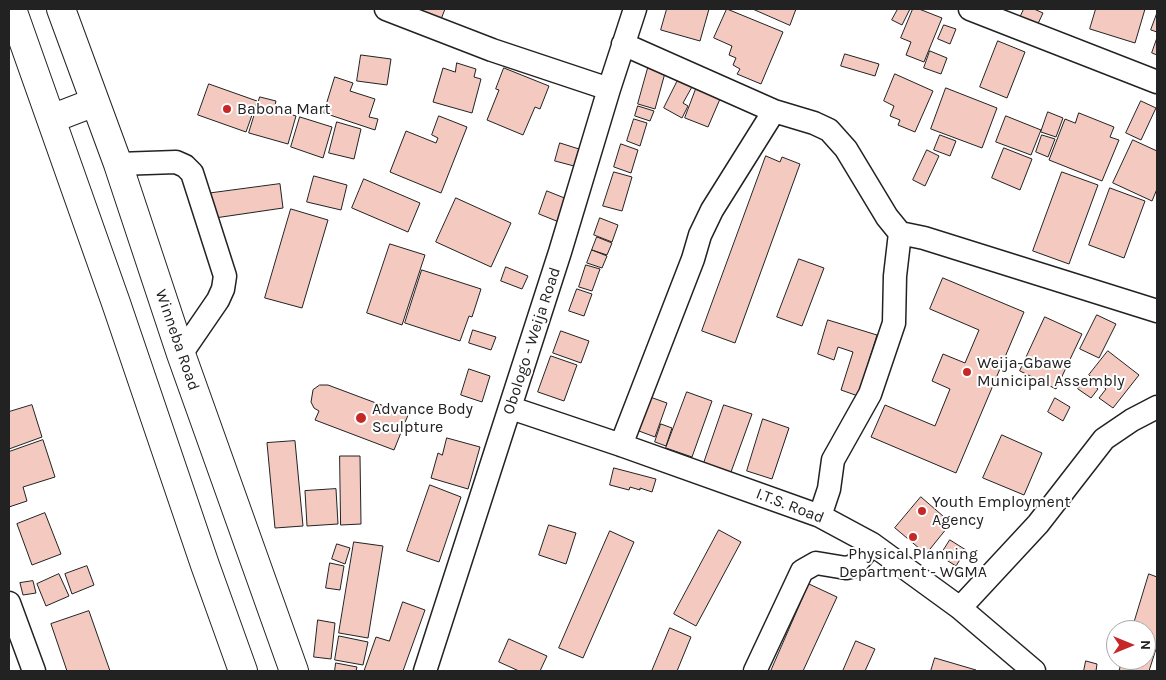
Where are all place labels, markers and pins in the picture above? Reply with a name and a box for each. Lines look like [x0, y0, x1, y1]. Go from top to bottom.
place label: Babona Mart [237, 99, 330, 119]
marker: Babona Mart [221, 103, 233, 115]
place label: Weija-Gbawe Municipal Assembly [977, 353, 1125, 391]
marker: Weija-Gbawe Municipal Assembly [961, 366, 973, 378]
place label: Advance Body Sculpture [372, 399, 473, 437]
marker: Advance Body Sculpture [354, 411, 368, 425]
place label: Youth Employment Agency [932, 492, 1070, 530]
marker: Youth Employment Agency [916, 505, 928, 517]
marker: Physical Planning Department - WGMA [907, 531, 919, 543]
place label: Physical Planning Department - WGMA [839, 544, 987, 582]

